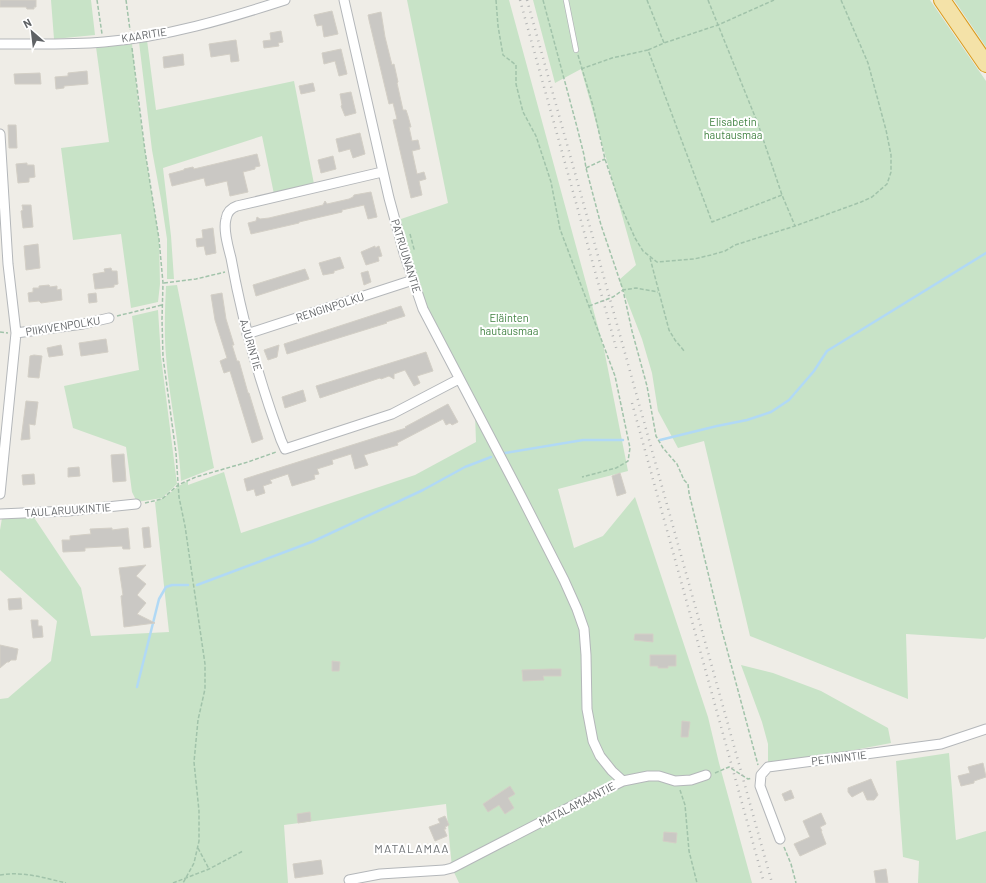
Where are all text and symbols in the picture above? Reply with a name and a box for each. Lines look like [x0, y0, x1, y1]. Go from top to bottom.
north arrow [12, 12, 52, 52]
text: N [21, 15, 33, 30]
street label: KAARITIE [120, 24, 168, 45]
park label: Elisabetin hautausmaa [704, 115, 762, 141]
street label: PATRUUNANTIE [389, 217, 424, 295]
street label: RENGINPOLKU [294, 289, 366, 324]
park label: Eläinten hautausmaa [480, 311, 538, 337]
street label: PIIKIVENPOLKU [25, 313, 101, 338]
street label: AJURINTIE [238, 318, 265, 373]
street label: TAULARUUKINTIE [24, 500, 112, 519]
street label: PETININTIE [810, 748, 868, 767]
street label: MATALAMAANTIE [536, 779, 617, 828]
district label: MATALAMAA [374, 841, 450, 855]

